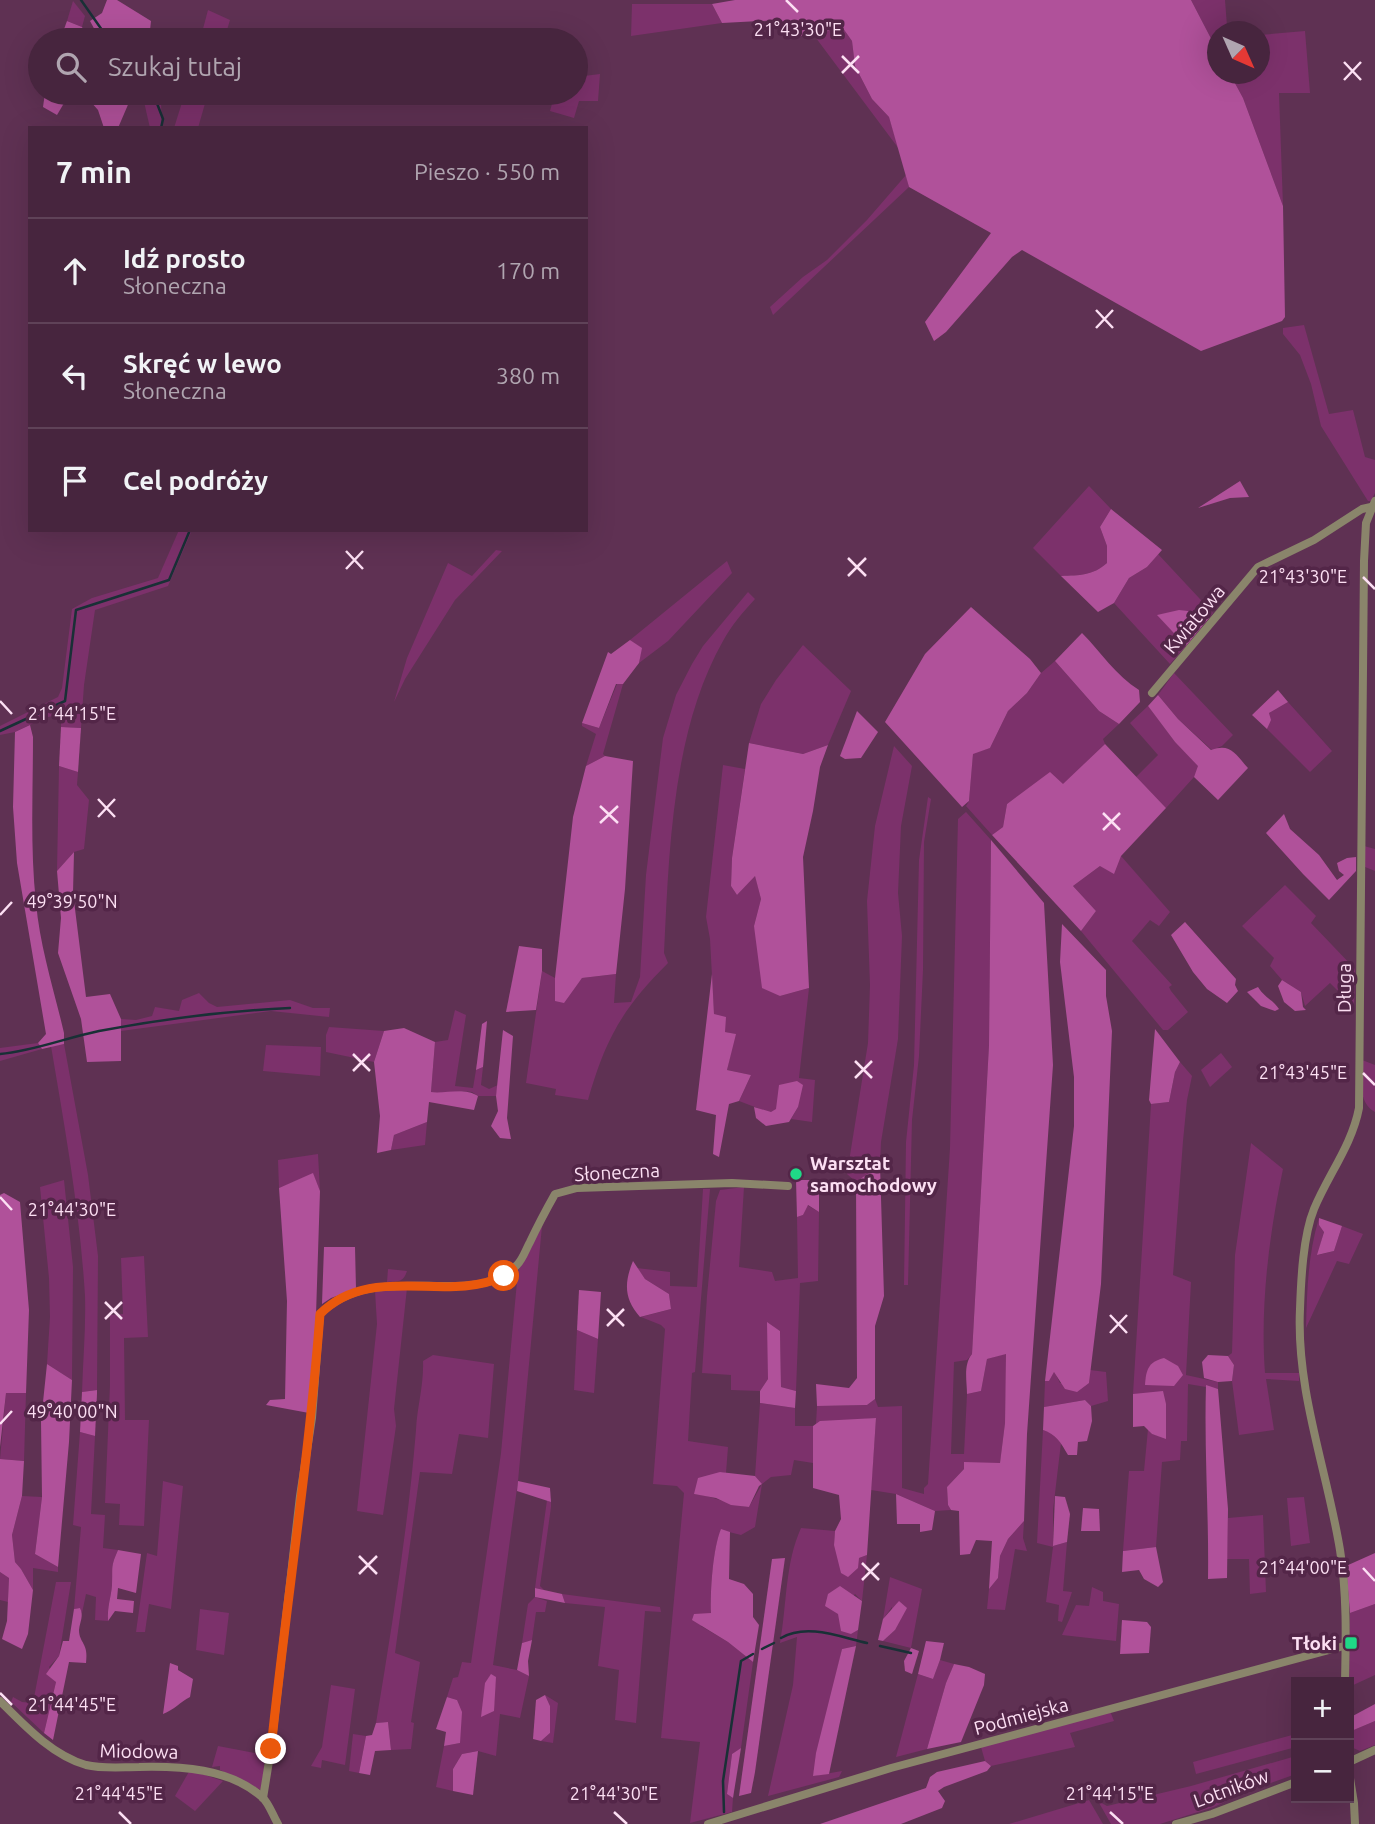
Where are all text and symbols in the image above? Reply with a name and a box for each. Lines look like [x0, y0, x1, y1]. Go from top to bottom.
text: 21°43'30"E [754, 19, 842, 39]
north arrow [1207, 21, 1270, 84]
search box [28, 28, 588, 105]
icon: search [52, 48, 90, 86]
text: Szukaj tutaj [108, 52, 242, 81]
text: 7 min [56, 155, 132, 189]
text: Pieszo · 550 m [414, 159, 560, 184]
text: Idź prosto [123, 244, 246, 273]
icon: ahead [56, 252, 94, 290]
text: 170 m [496, 258, 560, 283]
text: Słoneczna [123, 273, 227, 298]
text: Skręć w lewo [123, 349, 282, 378]
icon: left [56, 357, 94, 395]
text: 380 m [496, 363, 560, 388]
text: Słoneczna [123, 378, 227, 403]
icon: arrive [56, 462, 94, 500]
text: Cel podróży [123, 466, 268, 495]
text: 21°43'30"E [1259, 566, 1347, 586]
street label: Kwiatowa [1159, 580, 1229, 658]
text: 21°44'15"E [28, 703, 116, 723]
text: 49°39'50"N [26, 891, 118, 911]
street label: Długa [1333, 963, 1355, 1013]
text: 21°43'45"E [1259, 1062, 1347, 1082]
place label: Warsztat samochodowy [810, 1152, 937, 1196]
street label: Słoneczna [574, 1159, 660, 1185]
marker: Warsztat samochodowy [788, 1166, 804, 1182]
text: 21°44'30"E [28, 1199, 116, 1219]
route start [488, 1260, 519, 1291]
text: 49°40'00"N [26, 1401, 118, 1421]
text: 21°44'00"E [1259, 1557, 1347, 1577]
place label: Tłoki [1292, 1632, 1337, 1654]
marker: Tłoki [1343, 1635, 1359, 1651]
map controls [1291, 1677, 1354, 1803]
button: + [1291, 1677, 1354, 1740]
street label: Podmiejska [971, 1693, 1071, 1739]
text: 21°44'45"E [28, 1694, 116, 1714]
route end [255, 1733, 286, 1764]
street label: Miodowa [99, 1739, 179, 1763]
button: − [1291, 1740, 1354, 1803]
street label: Lotników [1190, 1764, 1272, 1812]
text: 21°44'45"E [75, 1783, 163, 1803]
text: 21°44'30"E [570, 1783, 658, 1803]
text: 21°44'15"E [1066, 1783, 1154, 1803]

